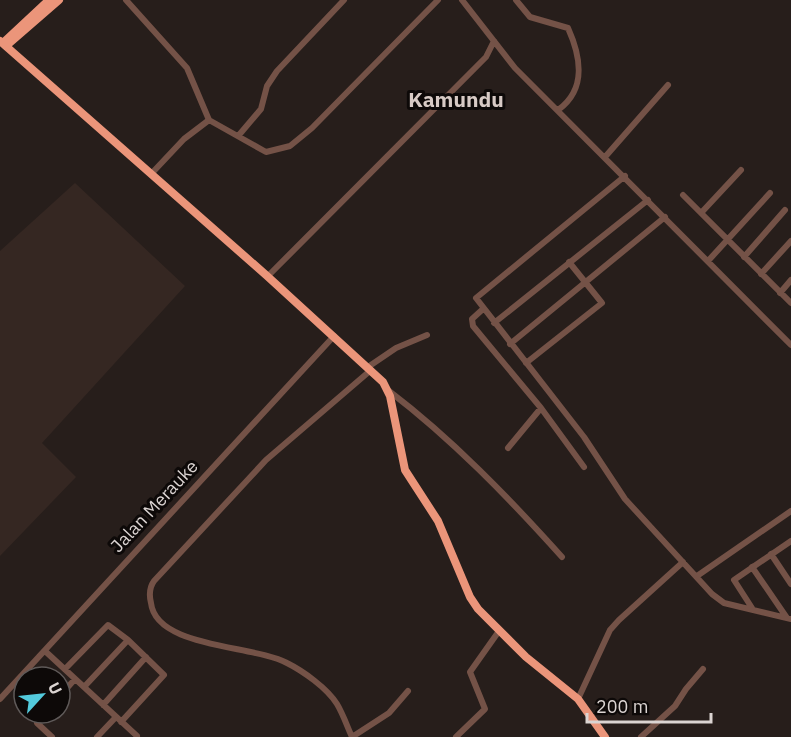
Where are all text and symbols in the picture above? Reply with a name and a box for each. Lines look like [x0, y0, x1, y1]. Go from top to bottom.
district label: Kamundu [408, 85, 504, 113]
street label: Jalan Merauke [105, 455, 203, 557]
north arrow [12, 665, 72, 725]
text: U [44, 679, 67, 698]
scale bar [587, 686, 712, 724]
text: 200 m [596, 695, 648, 718]

